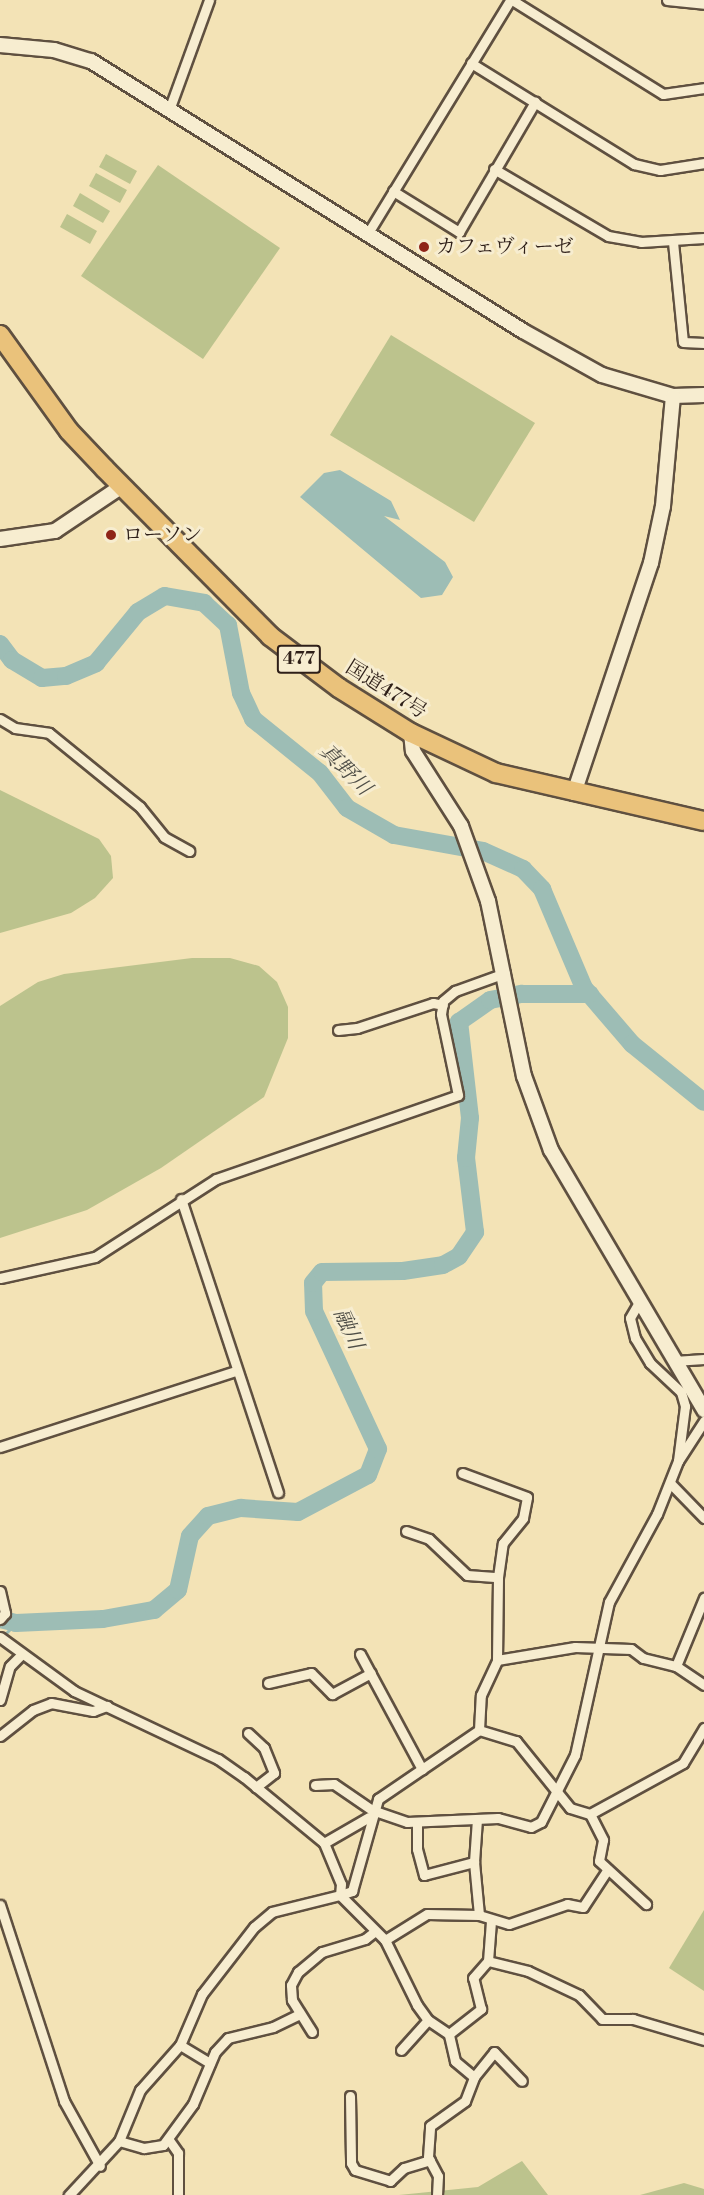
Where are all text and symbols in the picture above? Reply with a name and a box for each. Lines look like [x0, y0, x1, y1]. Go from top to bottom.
place label: カフェヴィーゼ [436, 235, 576, 259]
marker: カフェヴィーゼ [417, 240, 431, 254]
place label: ローソン [123, 523, 203, 547]
marker: ローソン [104, 528, 118, 542]
road number: 477 [276, 644, 322, 674]
street label: 国道477号 [341, 656, 431, 724]
water label: 真野川 [314, 739, 376, 801]
water label: 融川 [328, 1305, 368, 1353]

